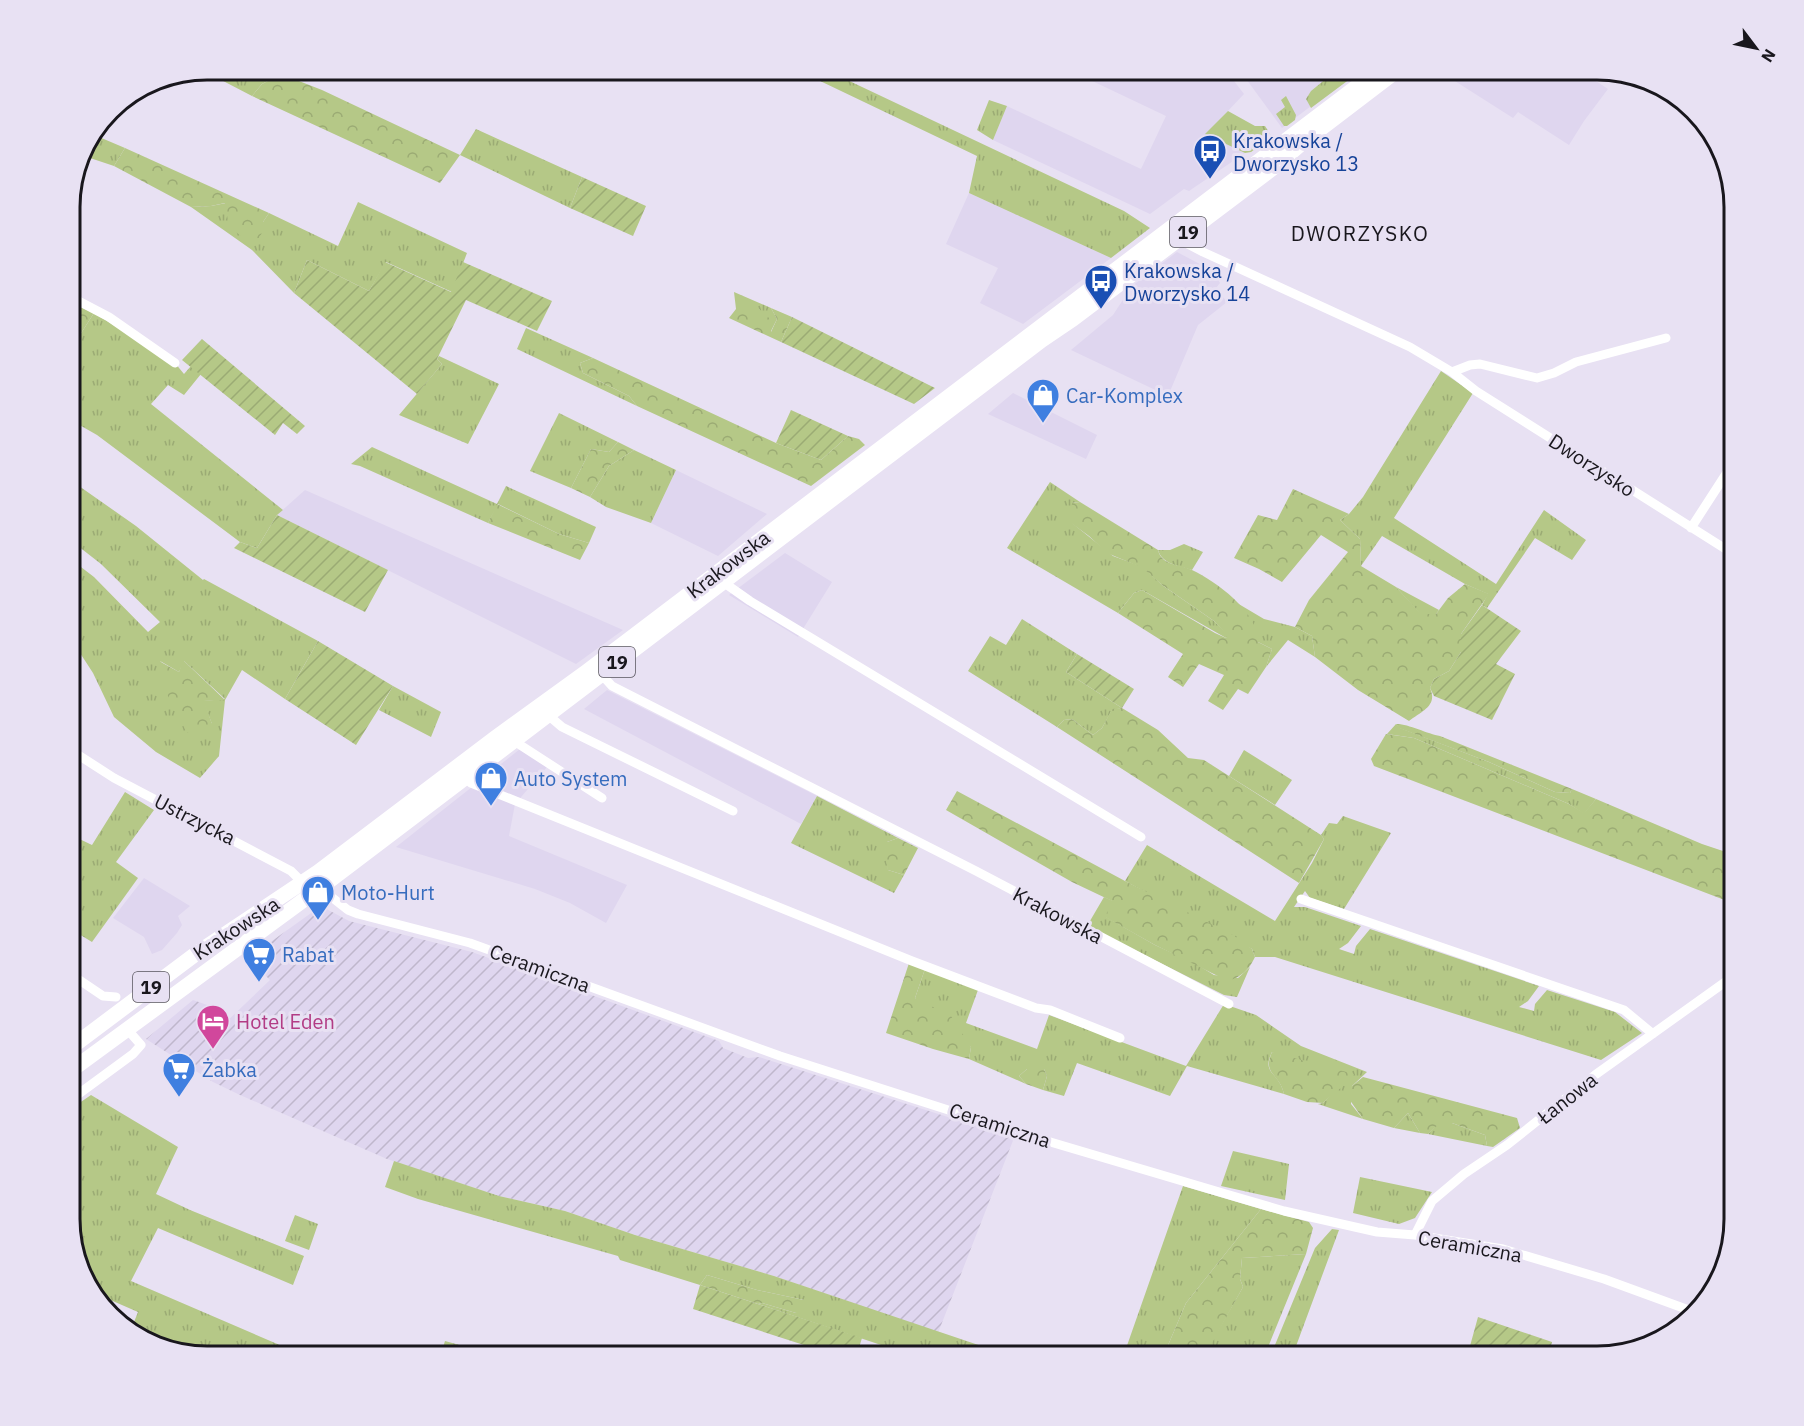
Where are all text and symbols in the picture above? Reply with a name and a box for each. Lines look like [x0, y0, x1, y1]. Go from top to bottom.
north arrow [1726, 18, 1786, 78]
text: N [1757, 46, 1780, 66]
place label: Krakowska / Dworzysko 13 [1233, 127, 1359, 177]
bus stop icon: Krakowska / Dworzysko 13 [1192, 133, 1228, 180]
road number: 19 [1170, 217, 1206, 247]
district label: DWORZYSKO [1291, 219, 1429, 247]
place label: Krakowska / Dworzysko 14 [1124, 257, 1250, 307]
bus stop icon: Krakowska / Dworzysko 14 [1083, 263, 1119, 310]
shop icon: Car-Komplex [1025, 377, 1061, 424]
place label: Car-Komplex [1066, 382, 1183, 409]
street label: Dworzysko [1544, 427, 1640, 503]
street label: Krakowska [681, 524, 775, 604]
road number: 19 [599, 647, 635, 677]
shop icon: Auto System [473, 760, 509, 807]
place label: Auto System [514, 765, 628, 792]
street label: Ustrzycka [150, 787, 241, 851]
shop icon: Moto-Hurt [300, 874, 336, 921]
place label: Moto-Hurt [341, 879, 435, 906]
street label: Krakowska [1008, 880, 1108, 950]
street label: Krakowska [188, 890, 285, 966]
supermarket icon: Rabat [241, 936, 277, 983]
street label: Ceramiczna [486, 937, 594, 999]
place label: Rabat [282, 941, 335, 968]
road number: 19 [133, 972, 169, 1002]
hotel icon: Hotel Eden [195, 1003, 231, 1050]
place label: Hotel Eden [236, 1008, 335, 1035]
supermarket icon: Żabka [161, 1051, 197, 1098]
place label: Żabka [202, 1056, 257, 1083]
street label: Łanowa [1531, 1066, 1603, 1131]
street label: Ceramiczna [946, 1096, 1054, 1154]
street label: Ceramiczna [1416, 1224, 1524, 1268]

